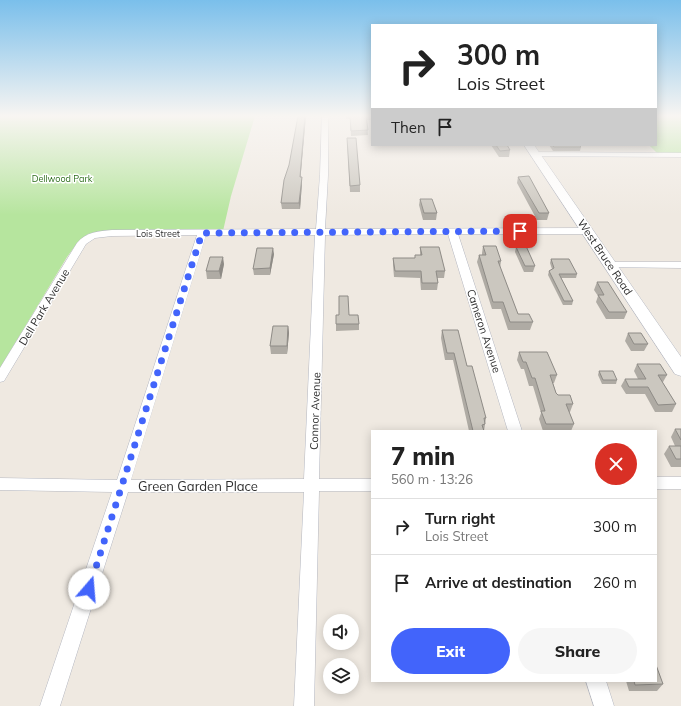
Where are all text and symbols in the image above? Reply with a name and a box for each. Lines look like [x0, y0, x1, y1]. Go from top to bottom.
text: 300 m [457, 37, 540, 72]
icon: right [391, 40, 443, 92]
text: Lois Street [457, 72, 545, 95]
icon: arrive [434, 116, 456, 138]
text: Then [391, 118, 426, 137]
park label: Dellwood Park [32, 173, 93, 184]
pin [503, 214, 537, 248]
street label: West Bruce Road [574, 216, 636, 298]
icon: arrive [509, 220, 531, 242]
street label: Lois Street [136, 228, 180, 239]
street label: Dell Park Avenue [16, 266, 72, 348]
street label: Cameron Avenue [464, 287, 504, 375]
street label: Connor Avenue [307, 372, 323, 450]
text: 7 min [391, 441, 455, 471]
button: close [595, 443, 637, 485]
text: 560 m · 13:26 [391, 471, 473, 487]
street label: Green Garden Place [138, 478, 258, 494]
text: Turn right [425, 509, 495, 528]
icon: right [391, 516, 413, 538]
text: 300 m [593, 517, 637, 536]
text: Lois Street [425, 528, 488, 544]
position arrow [68, 568, 110, 610]
icon: arrive [391, 572, 413, 594]
text: Arrive at destination [425, 573, 572, 592]
text: 260 m [593, 573, 637, 592]
map controls [323, 614, 359, 694]
button: sound [323, 614, 359, 650]
button: Exit [391, 628, 510, 674]
button: Share [518, 628, 637, 674]
button: layers [323, 658, 359, 694]

